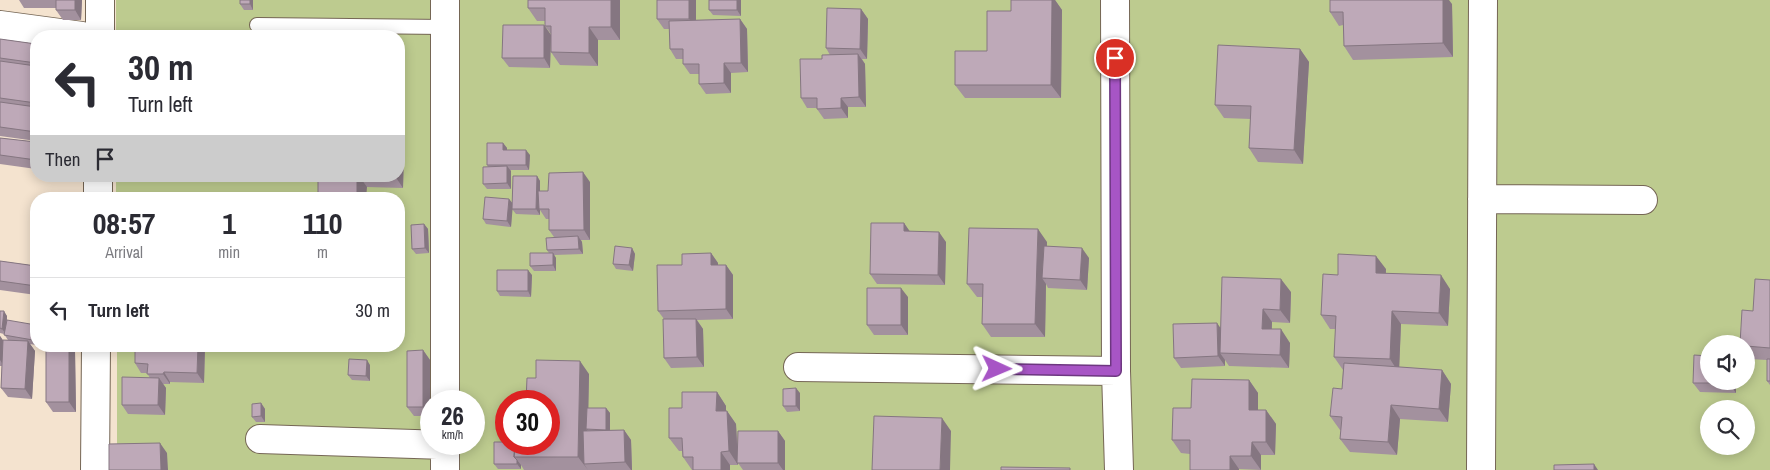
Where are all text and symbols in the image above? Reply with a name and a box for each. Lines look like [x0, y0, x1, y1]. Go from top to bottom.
pin [1094, 37, 1136, 79]
text: 30 m [128, 44, 193, 91]
icon: arrive [1101, 44, 1129, 72]
icon: left [45, 50, 110, 115]
text: Turn left [128, 89, 193, 119]
icon: arrive [91, 145, 119, 173]
text: Then [45, 146, 81, 172]
text: 08:57 [93, 203, 156, 243]
text: 1 [222, 203, 236, 243]
text: 110 [303, 203, 342, 243]
text: Arrival [105, 241, 143, 263]
text: min [218, 241, 240, 263]
text: m [317, 241, 328, 263]
icon: left [45, 296, 73, 324]
text: Turn left [88, 297, 149, 323]
text: 30 m [355, 297, 390, 323]
map controls [1700, 335, 1755, 455]
button: sound [1700, 335, 1755, 390]
position arrow [970, 342, 1022, 394]
speed limit sign: 30 [495, 390, 560, 455]
text: 26 [441, 399, 464, 433]
button: search [1700, 400, 1755, 455]
text: km/h [442, 427, 463, 443]

